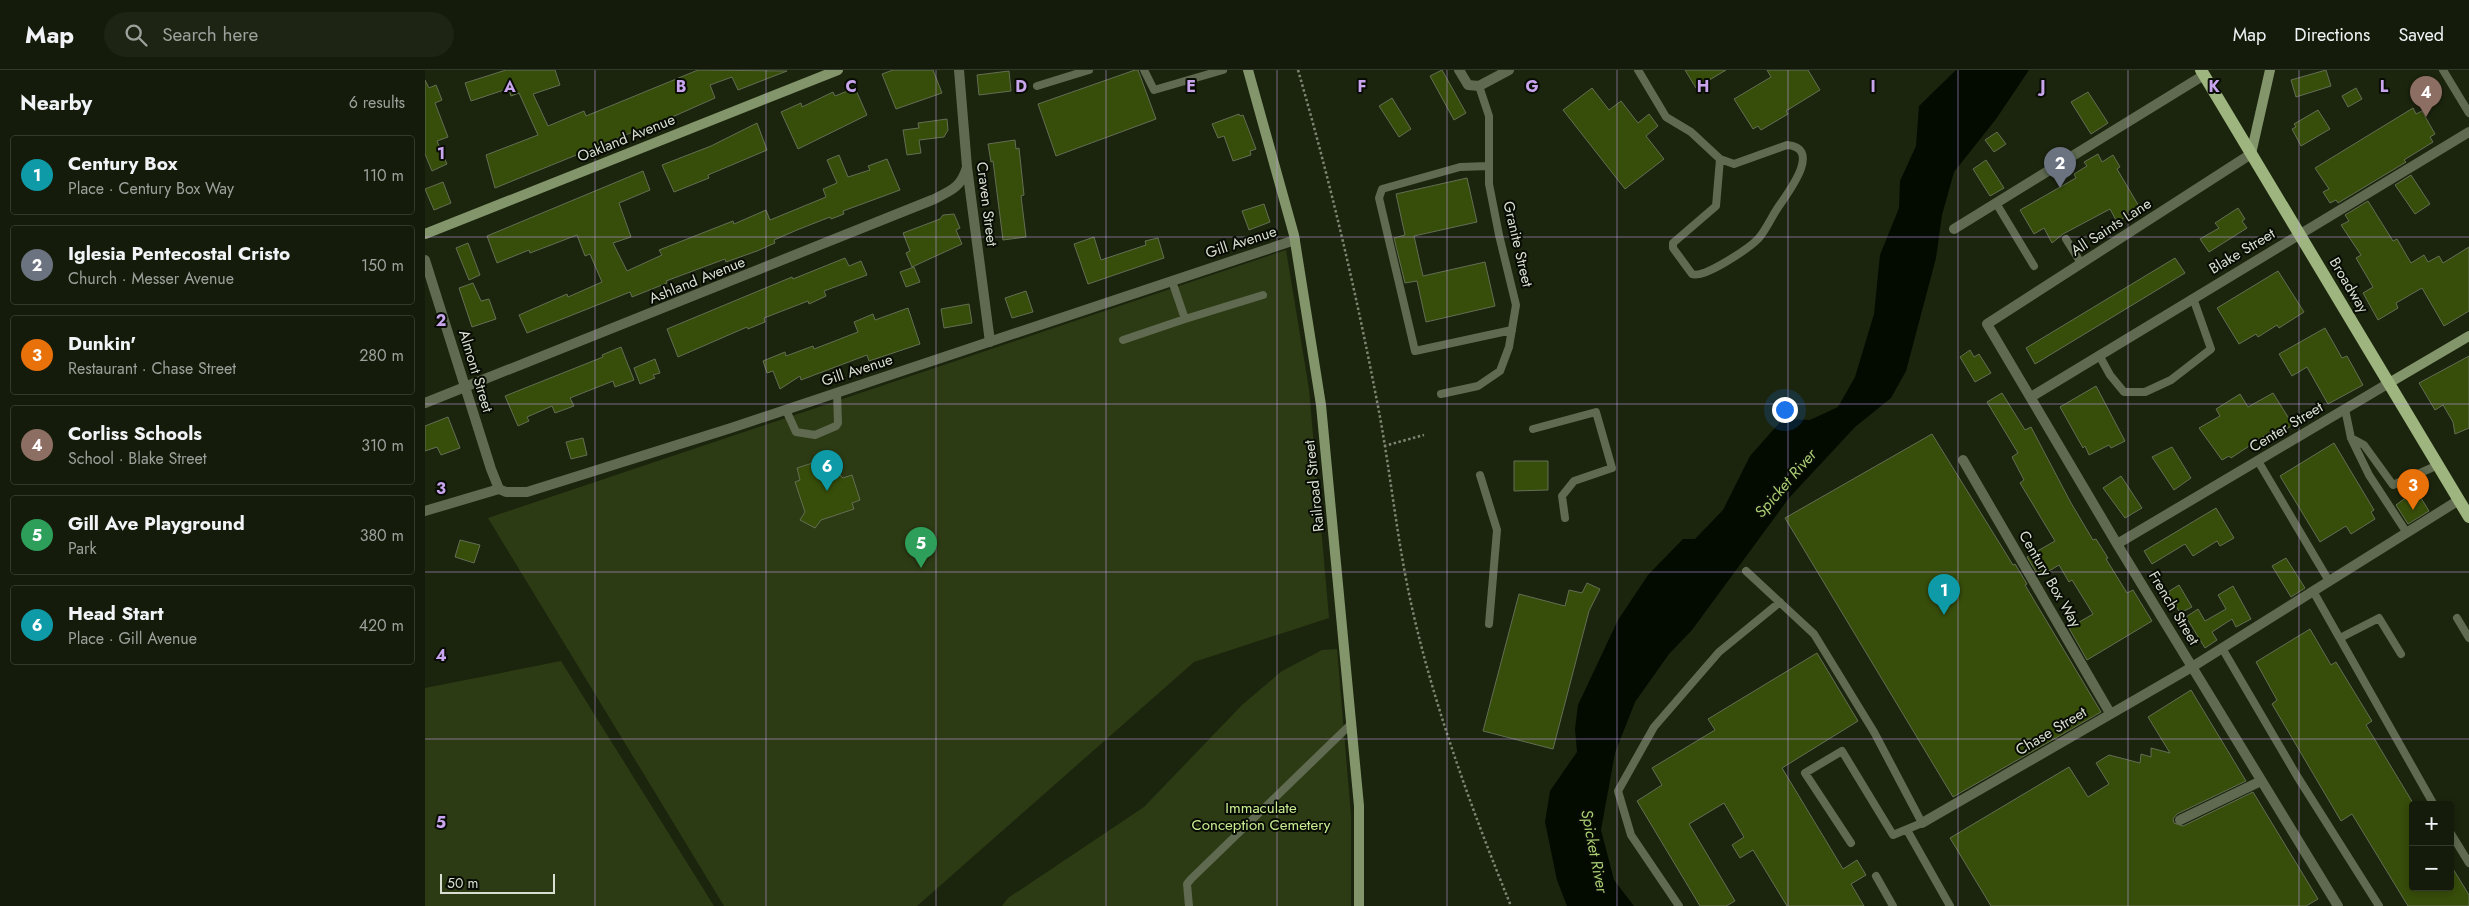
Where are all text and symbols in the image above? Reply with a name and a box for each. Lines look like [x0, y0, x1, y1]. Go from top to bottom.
search box [104, 12, 454, 57]
text: Map [25, 17, 74, 52]
icon: search [122, 21, 150, 49]
text: Search here [162, 21, 258, 48]
text: Map [2233, 22, 2266, 48]
text: Directions [2294, 22, 2370, 48]
text: Saved [2398, 22, 2444, 48]
text: A [503, 75, 516, 98]
text: B [676, 75, 686, 98]
text: C [845, 75, 857, 98]
text: D [1015, 75, 1027, 98]
text: E [1186, 75, 1196, 98]
text: F [1358, 75, 1366, 98]
text: G [1525, 75, 1539, 98]
text: H [1697, 75, 1709, 98]
text: I [1870, 75, 1876, 98]
text: J [2037, 75, 2046, 98]
text: K [2208, 75, 2220, 98]
text: L [2380, 75, 2389, 98]
pin: 4 [2410, 76, 2442, 117]
text: Nearby [20, 88, 92, 118]
text: 6 results [349, 91, 405, 114]
street label: Oakland Avenue [574, 108, 679, 168]
text: 1 [437, 142, 445, 165]
pin: 2 [2044, 147, 2076, 188]
text: Century Box [68, 150, 178, 177]
street label: Craven Street [971, 161, 1003, 248]
text: 1 [33, 164, 41, 187]
text: 110 m [363, 164, 404, 187]
text: Place · Century Box Way [68, 177, 234, 200]
street label: All Saints Lane [2066, 193, 2156, 261]
street label: Granite Street [1497, 199, 1539, 289]
street label: Gill Avenue [1203, 220, 1280, 264]
street label: Blake Street [2205, 222, 2279, 279]
text: Iglesia Pentecostal Cristo [68, 240, 290, 267]
street label: Ashland Avenue [646, 251, 749, 309]
street label: Broadway [2324, 253, 2374, 317]
text: 2 [32, 254, 42, 277]
text: 150 m [361, 254, 404, 277]
text: Church · Messer Avenue [68, 267, 234, 290]
text: 2 [436, 309, 446, 332]
street label: Almont Street [453, 327, 499, 415]
text: Dunkin' [68, 330, 136, 357]
text: 3 [32, 344, 42, 367]
text: 280 m [359, 344, 404, 367]
street label: Gill Avenue [819, 348, 896, 392]
text: Restaurant · Chase Street [68, 357, 236, 380]
street label: Center Street [2245, 396, 2327, 458]
your location [1772, 397, 1798, 423]
text: Corliss Schools [68, 420, 202, 447]
text: 4 [31, 434, 43, 457]
text: 310 m [361, 434, 404, 457]
street label: Railroad Street [1298, 439, 1330, 533]
water label: Spicket River [1749, 443, 1823, 523]
text: School · Blake Street [68, 447, 207, 470]
pin: 6 [811, 450, 843, 491]
pin: 3 [2397, 469, 2429, 510]
text: 3 [436, 477, 446, 500]
text: Gill Ave Playground [68, 510, 245, 537]
text: 5 [32, 524, 42, 547]
text: 380 m [360, 524, 404, 547]
pin: 5 [905, 527, 937, 568]
street label: Century Box Way [2013, 527, 2087, 632]
text: Park [68, 537, 97, 560]
street label: French Street [2143, 567, 2205, 650]
pin: 1 [1928, 574, 1960, 615]
text: Head Start [68, 600, 164, 627]
text: 6 [32, 614, 42, 637]
text: 420 m [359, 614, 404, 637]
text: Place · Gill Avenue [68, 627, 197, 650]
text: 4 [435, 644, 447, 667]
street label: Chase Street [2011, 701, 2091, 761]
park label: Immaculate Conception Cemetery [1192, 797, 1331, 836]
map controls [2409, 801, 2454, 891]
button: + [2409, 801, 2454, 846]
water label: Spicket River [1575, 807, 1614, 896]
text: 5 [436, 811, 446, 834]
button: − [2409, 846, 2454, 891]
scale bar [440, 871, 555, 894]
text: 50 m [447, 873, 478, 893]

